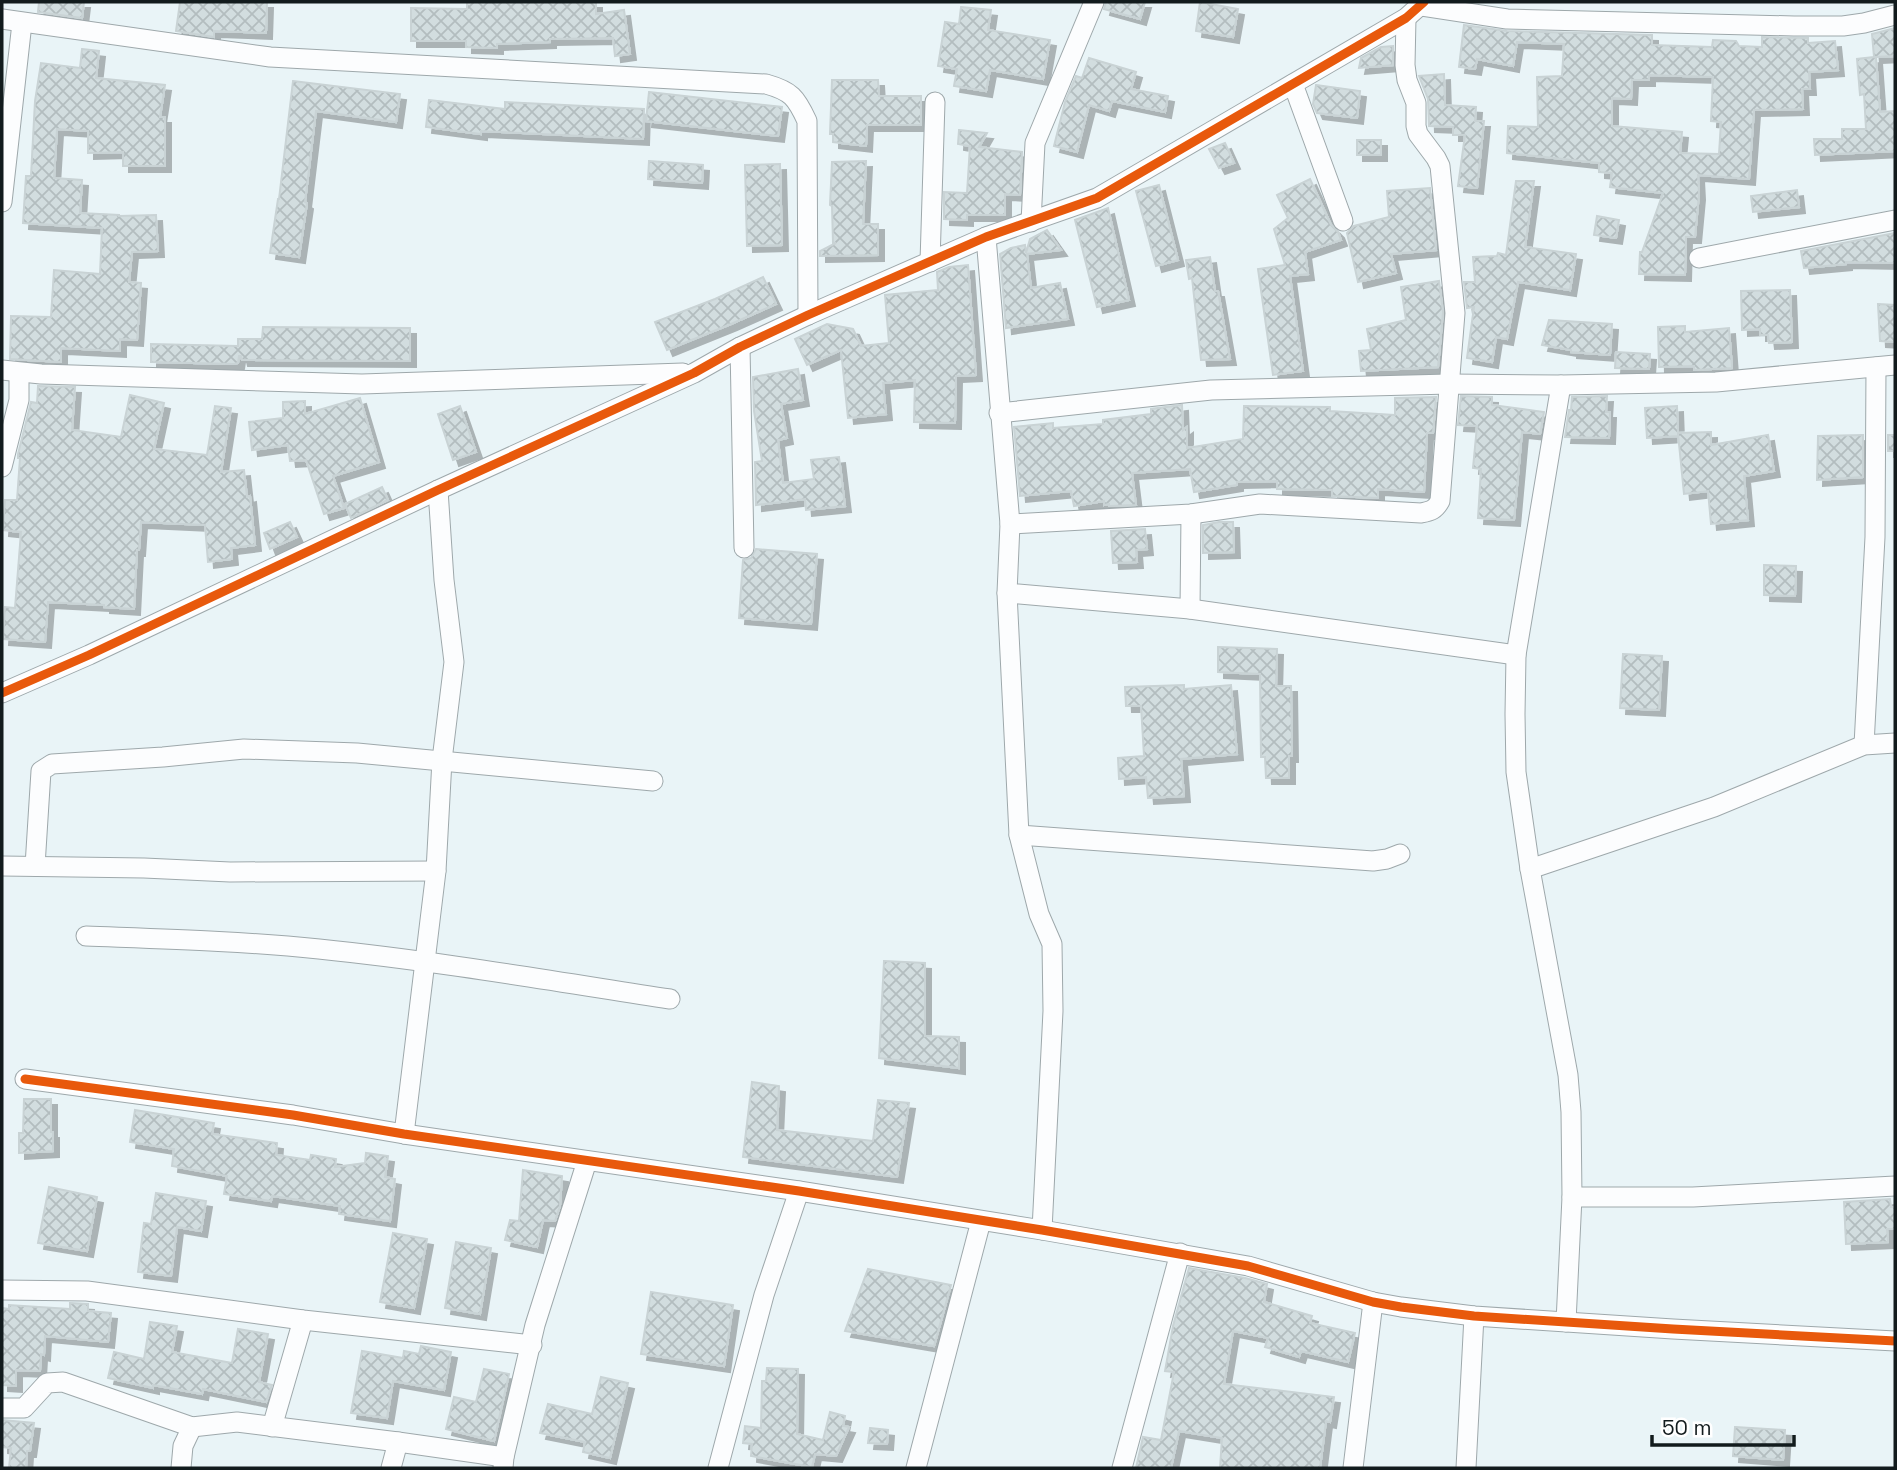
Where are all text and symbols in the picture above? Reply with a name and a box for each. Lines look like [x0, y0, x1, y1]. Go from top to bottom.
scale bar [1652, 1404, 1794, 1448]
text: 50 m [1662, 1414, 1712, 1441]

